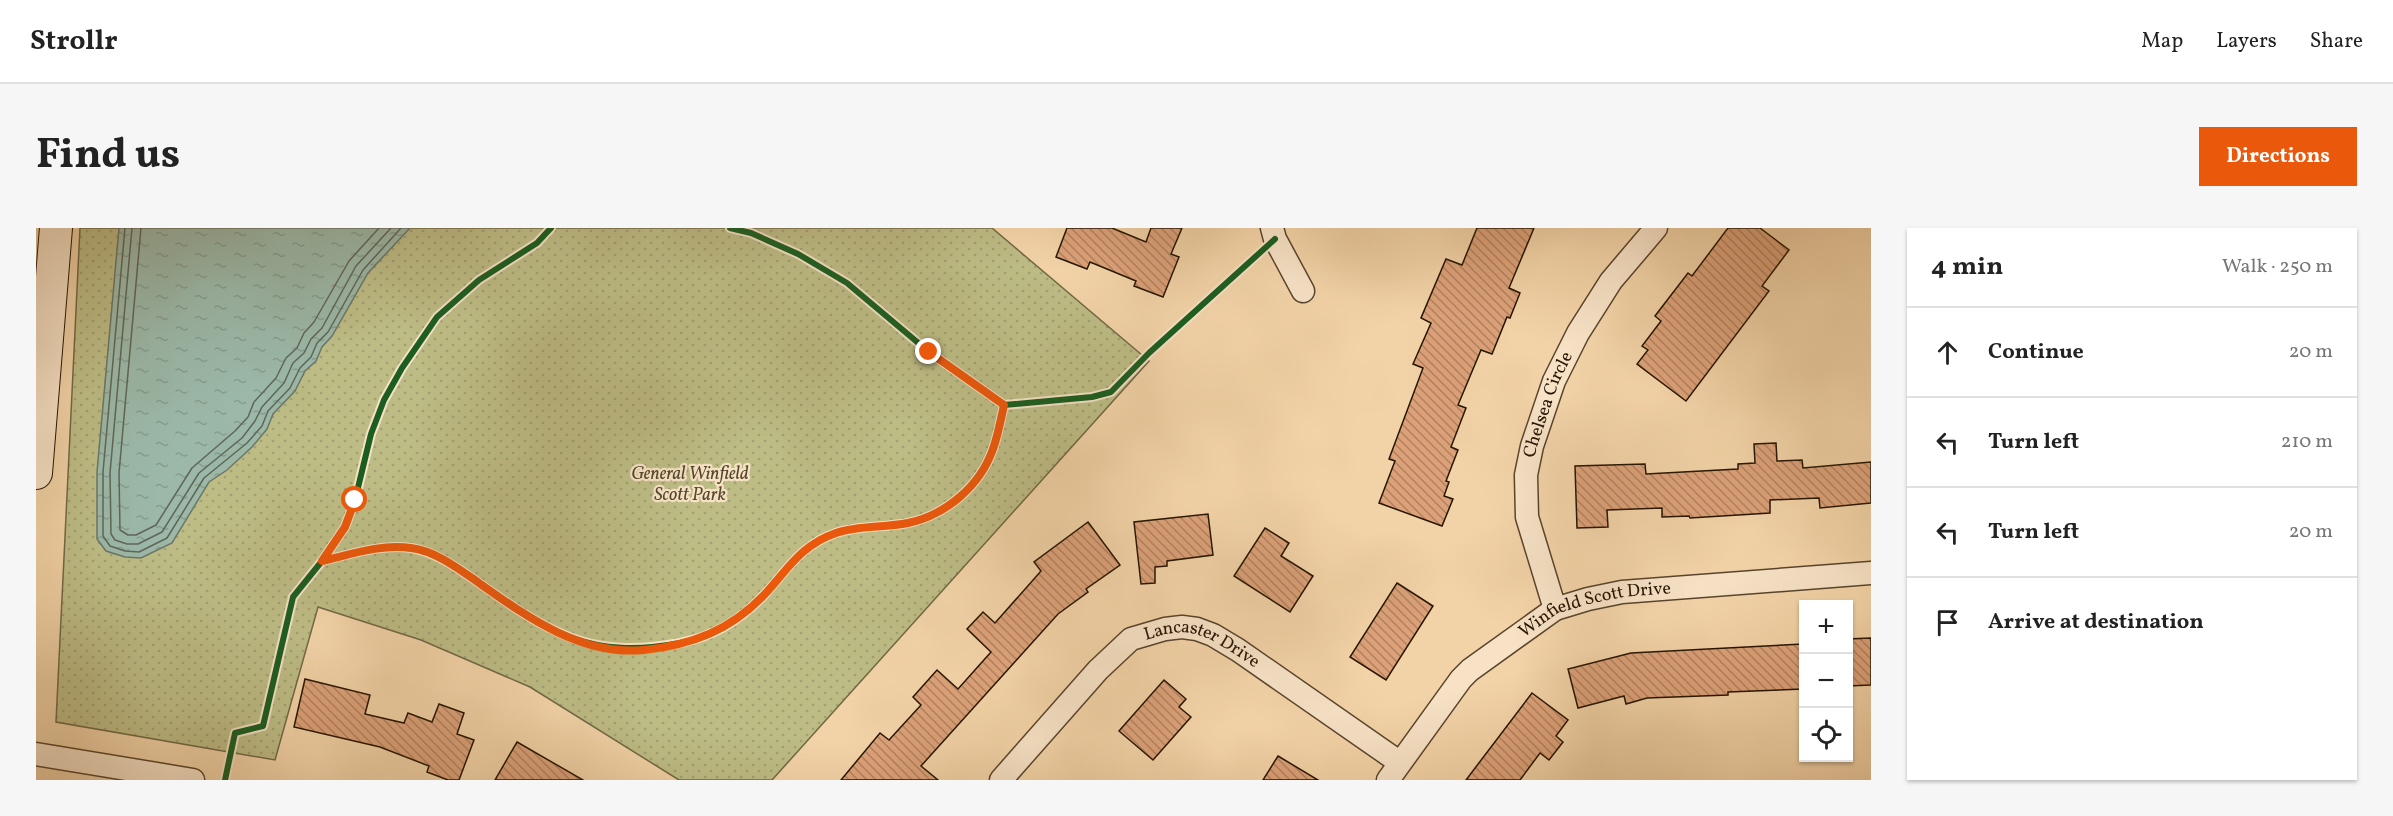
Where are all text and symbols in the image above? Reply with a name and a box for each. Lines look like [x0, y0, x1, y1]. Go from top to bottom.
text: Strollr [30, 22, 118, 61]
text: Map [2141, 27, 2183, 56]
text: Layers [2216, 27, 2277, 56]
text: Share [2310, 27, 2363, 56]
text: Find us [36, 127, 180, 186]
button: Directions [2199, 127, 2357, 186]
text: 4 min [1931, 249, 2003, 285]
text: Walk · 250 m [2222, 253, 2333, 281]
icon: ahead [1931, 336, 1964, 369]
text: Continue [1988, 337, 2084, 368]
route end [915, 338, 941, 364]
text: 20 m [2289, 338, 2333, 366]
street label: Chelsea Circle [1517, 347, 1579, 460]
icon: left [1931, 426, 1964, 459]
text: Turn left [1988, 427, 2079, 458]
text: 210 m [2281, 428, 2333, 456]
park label: General Winfield Scott Park [631, 462, 749, 508]
route start [341, 486, 367, 512]
icon: left [1931, 516, 1964, 549]
text: Turn left [1988, 517, 2079, 548]
text: 20 m [2289, 518, 2333, 546]
street label: Winfield Scott Drive [1513, 576, 1672, 644]
map controls [1799, 600, 1853, 762]
button: + [1799, 600, 1853, 654]
icon: arrive [1931, 606, 1964, 639]
text: Arrive at destination [1988, 607, 2204, 638]
street label: Lancaster Drive [1141, 615, 1265, 674]
button: − [1799, 654, 1853, 708]
button: locate [1799, 708, 1853, 762]

